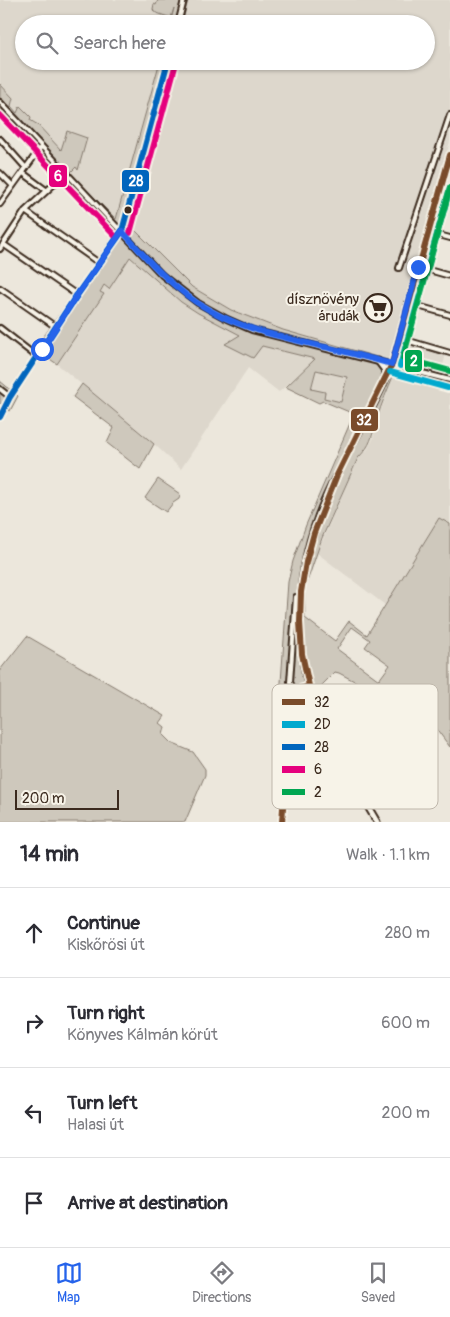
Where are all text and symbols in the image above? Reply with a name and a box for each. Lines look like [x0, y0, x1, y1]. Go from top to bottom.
search box [15, 15, 435, 70]
icon: search [33, 29, 61, 57]
text: Search here [73, 31, 166, 55]
line badge: 6 [48, 164, 68, 188]
text: 6 [54, 168, 62, 185]
line badge: 28 [121, 169, 150, 193]
text: 28 [129, 173, 143, 190]
unlabelled marker [123, 205, 133, 215]
route end [407, 256, 430, 279]
place label: dísznövény árudák [287, 290, 360, 326]
supermarket icon: dísznövény árudák [363, 293, 393, 323]
route start [31, 338, 54, 361]
line badge: 2 [404, 349, 423, 373]
text: 2 [410, 353, 418, 370]
line badge: 32 [350, 408, 379, 432]
text: 32 [356, 412, 372, 429]
legend [272, 684, 438, 809]
text: 32 [314, 694, 330, 711]
text: 2D [314, 716, 331, 733]
text: 28 [314, 739, 329, 756]
text: 6 [314, 761, 322, 778]
text: 2 [314, 784, 322, 801]
scale bar [15, 787, 119, 810]
text: 200 m [22, 790, 64, 807]
text: 14 min [20, 841, 79, 868]
text: Walk · 1.1 km [346, 845, 430, 865]
text: Continue [67, 911, 140, 935]
icon: ahead [20, 919, 48, 947]
text: 280 m [384, 923, 430, 943]
text: Kiskőrösi út [67, 935, 145, 955]
text: Turn right [67, 1001, 145, 1025]
icon: right [20, 1009, 48, 1037]
text: 600 m [381, 1013, 430, 1033]
text: Könyves Kálmán körút [67, 1025, 218, 1045]
text: Turn left [67, 1091, 137, 1115]
icon: left [20, 1099, 48, 1127]
text: 200 m [382, 1103, 430, 1123]
text: Halasi út [67, 1115, 124, 1135]
icon: arrive [20, 1189, 48, 1217]
text: Arrive at destination [67, 1191, 228, 1215]
tab: Map [55, 1259, 83, 1306]
tab: Directions [192, 1259, 251, 1306]
tab: Saved [361, 1259, 395, 1306]

